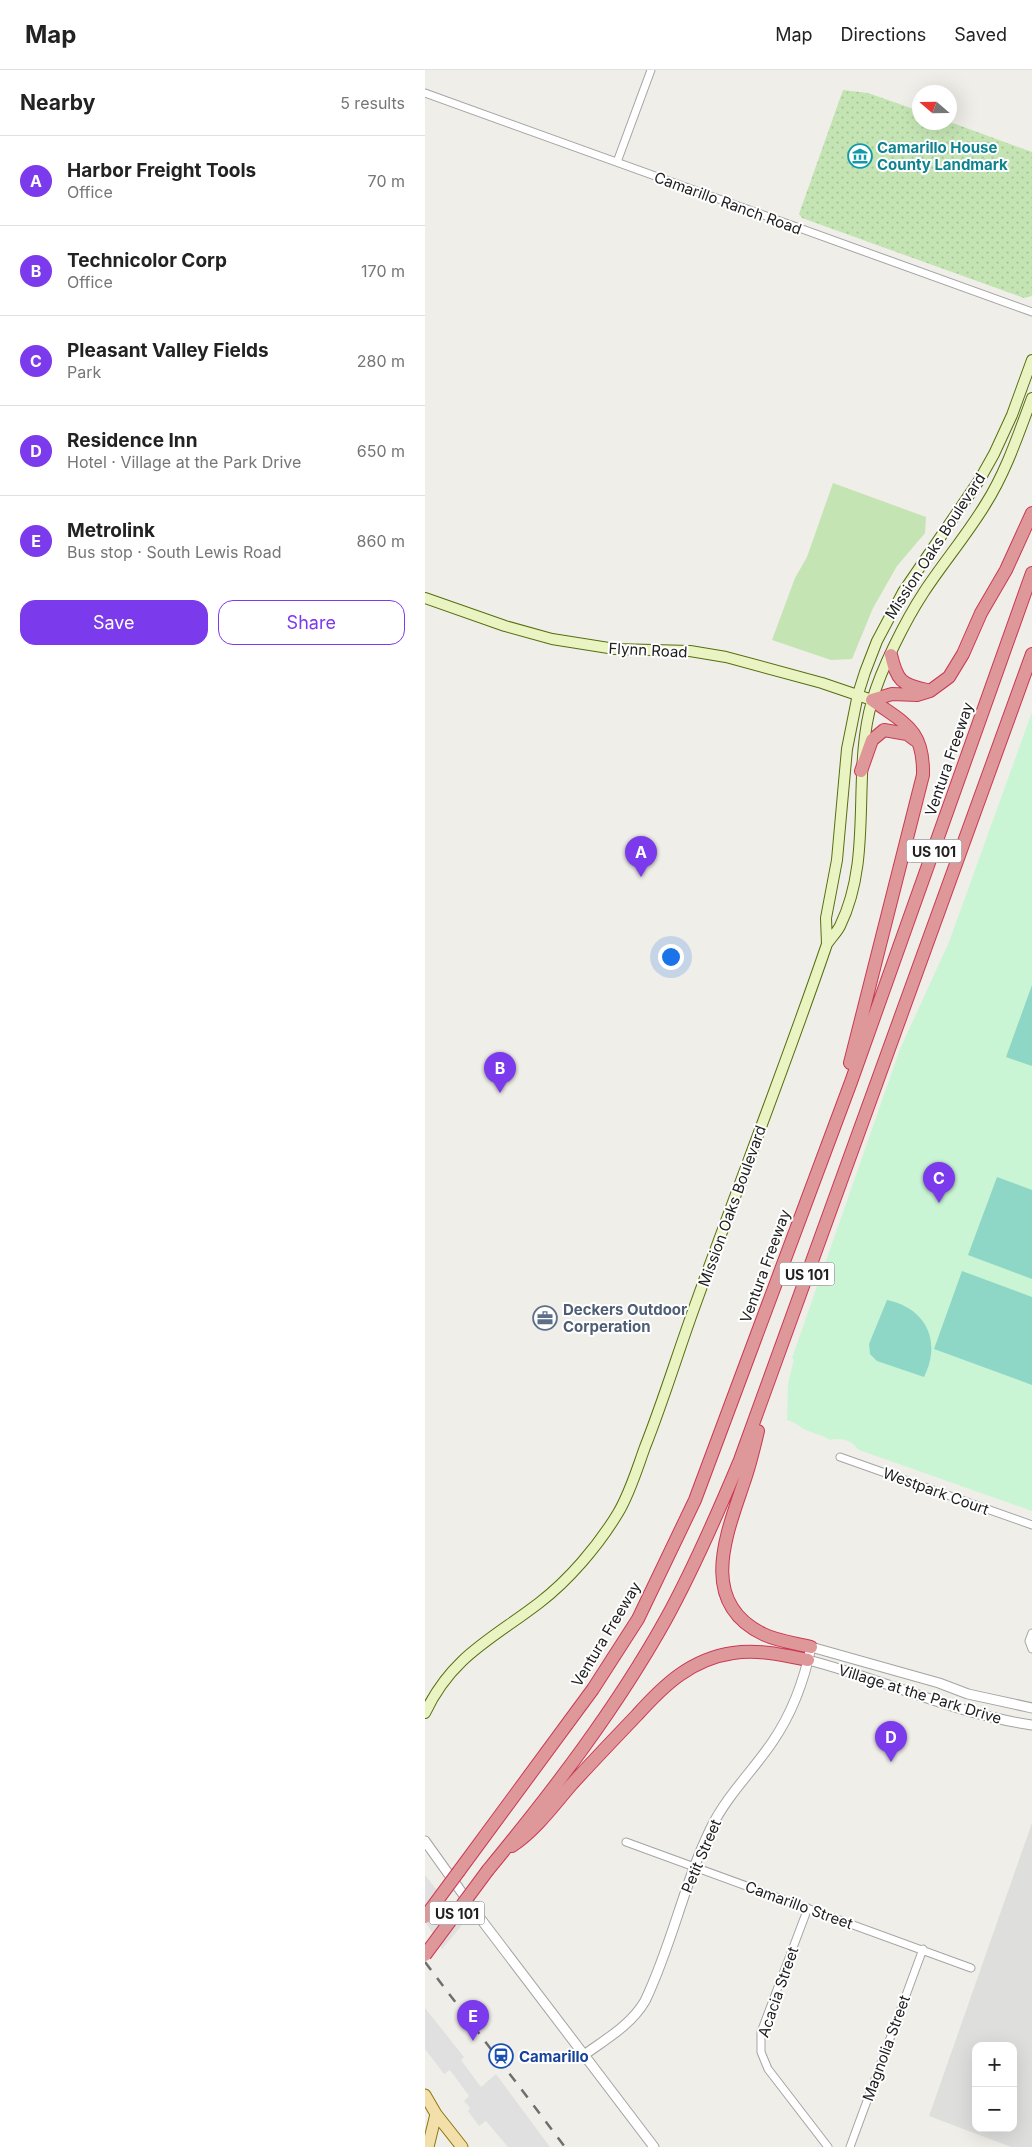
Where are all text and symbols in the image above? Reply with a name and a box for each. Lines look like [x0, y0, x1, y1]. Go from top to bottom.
text: Map [25, 20, 76, 49]
text: Map [775, 24, 813, 45]
text: Directions [841, 24, 926, 45]
text: Saved [954, 24, 1007, 45]
north arrow [912, 85, 957, 130]
text: Nearby [20, 90, 95, 115]
text: 5 results [340, 93, 405, 113]
place label: Camarillo House County Landmark [877, 138, 1008, 174]
museum icon: Camarillo House County Landmark [847, 143, 873, 169]
text: Harbor Freight Tools [67, 159, 256, 182]
street label: Camarillo Ranch Road [652, 167, 804, 239]
text: A [30, 171, 42, 191]
text: 70 m [368, 171, 405, 191]
text: Office [67, 182, 113, 202]
text: Technicolor Corp [67, 249, 227, 272]
text: B [31, 261, 41, 281]
text: 170 m [361, 261, 405, 281]
text: Office [67, 272, 113, 292]
text: Pleasant Valley Fields [67, 339, 269, 362]
text: C [30, 351, 42, 371]
text: 280 m [357, 351, 405, 371]
text: Park [67, 362, 101, 382]
text: Residence Inn [67, 429, 197, 452]
text: D [30, 441, 42, 461]
text: 650 m [357, 441, 405, 461]
text: Hotel · Village at the Park Drive [67, 452, 301, 472]
street label: Mission Oaks Boulevard [881, 469, 989, 623]
text: Metrolink [67, 519, 155, 542]
text: E [31, 531, 41, 551]
text: 860 m [357, 531, 405, 551]
text: Bus stop · South Lewis Road [67, 542, 282, 562]
button: Save [20, 600, 208, 645]
button: Share [218, 600, 405, 645]
street label: Flynn Road [608, 638, 688, 662]
street label: Ventura Freeway [921, 699, 978, 818]
pin: A [625, 836, 657, 877]
road number: US 101 [907, 839, 961, 862]
your location [658, 944, 684, 970]
pin: B [484, 1052, 516, 1093]
street label: Mission Oaks Boulevard [694, 1123, 770, 1289]
pin: C [923, 1162, 955, 1203]
street label: Ventura Freeway [736, 1206, 795, 1325]
road number: US 101 [779, 1262, 835, 1286]
place label: Deckers Outdoor Corperation [563, 1300, 687, 1336]
office icon: Deckers Outdoor Corperation [532, 1305, 558, 1331]
street label: Westpark Court [880, 1463, 992, 1519]
street label: Ventura Freeway [567, 1578, 645, 1690]
street label: Village at the Park Drive [836, 1660, 1004, 1728]
pin: D [875, 1721, 907, 1762]
street label: Petit Street [677, 1816, 725, 1896]
street label: Camarillo Street [743, 1877, 856, 1933]
road number: US 101 [430, 1902, 485, 1925]
street label: Acacia Street [754, 1944, 802, 2040]
street label: Magnolia Street [858, 1992, 914, 2104]
pin: E [457, 2000, 489, 2041]
map controls [972, 2042, 1017, 2132]
button: + [972, 2042, 1017, 2087]
station icon: Camarillo [488, 2043, 514, 2069]
place label: Camarillo [519, 2047, 589, 2066]
button: − [972, 2087, 1017, 2132]

